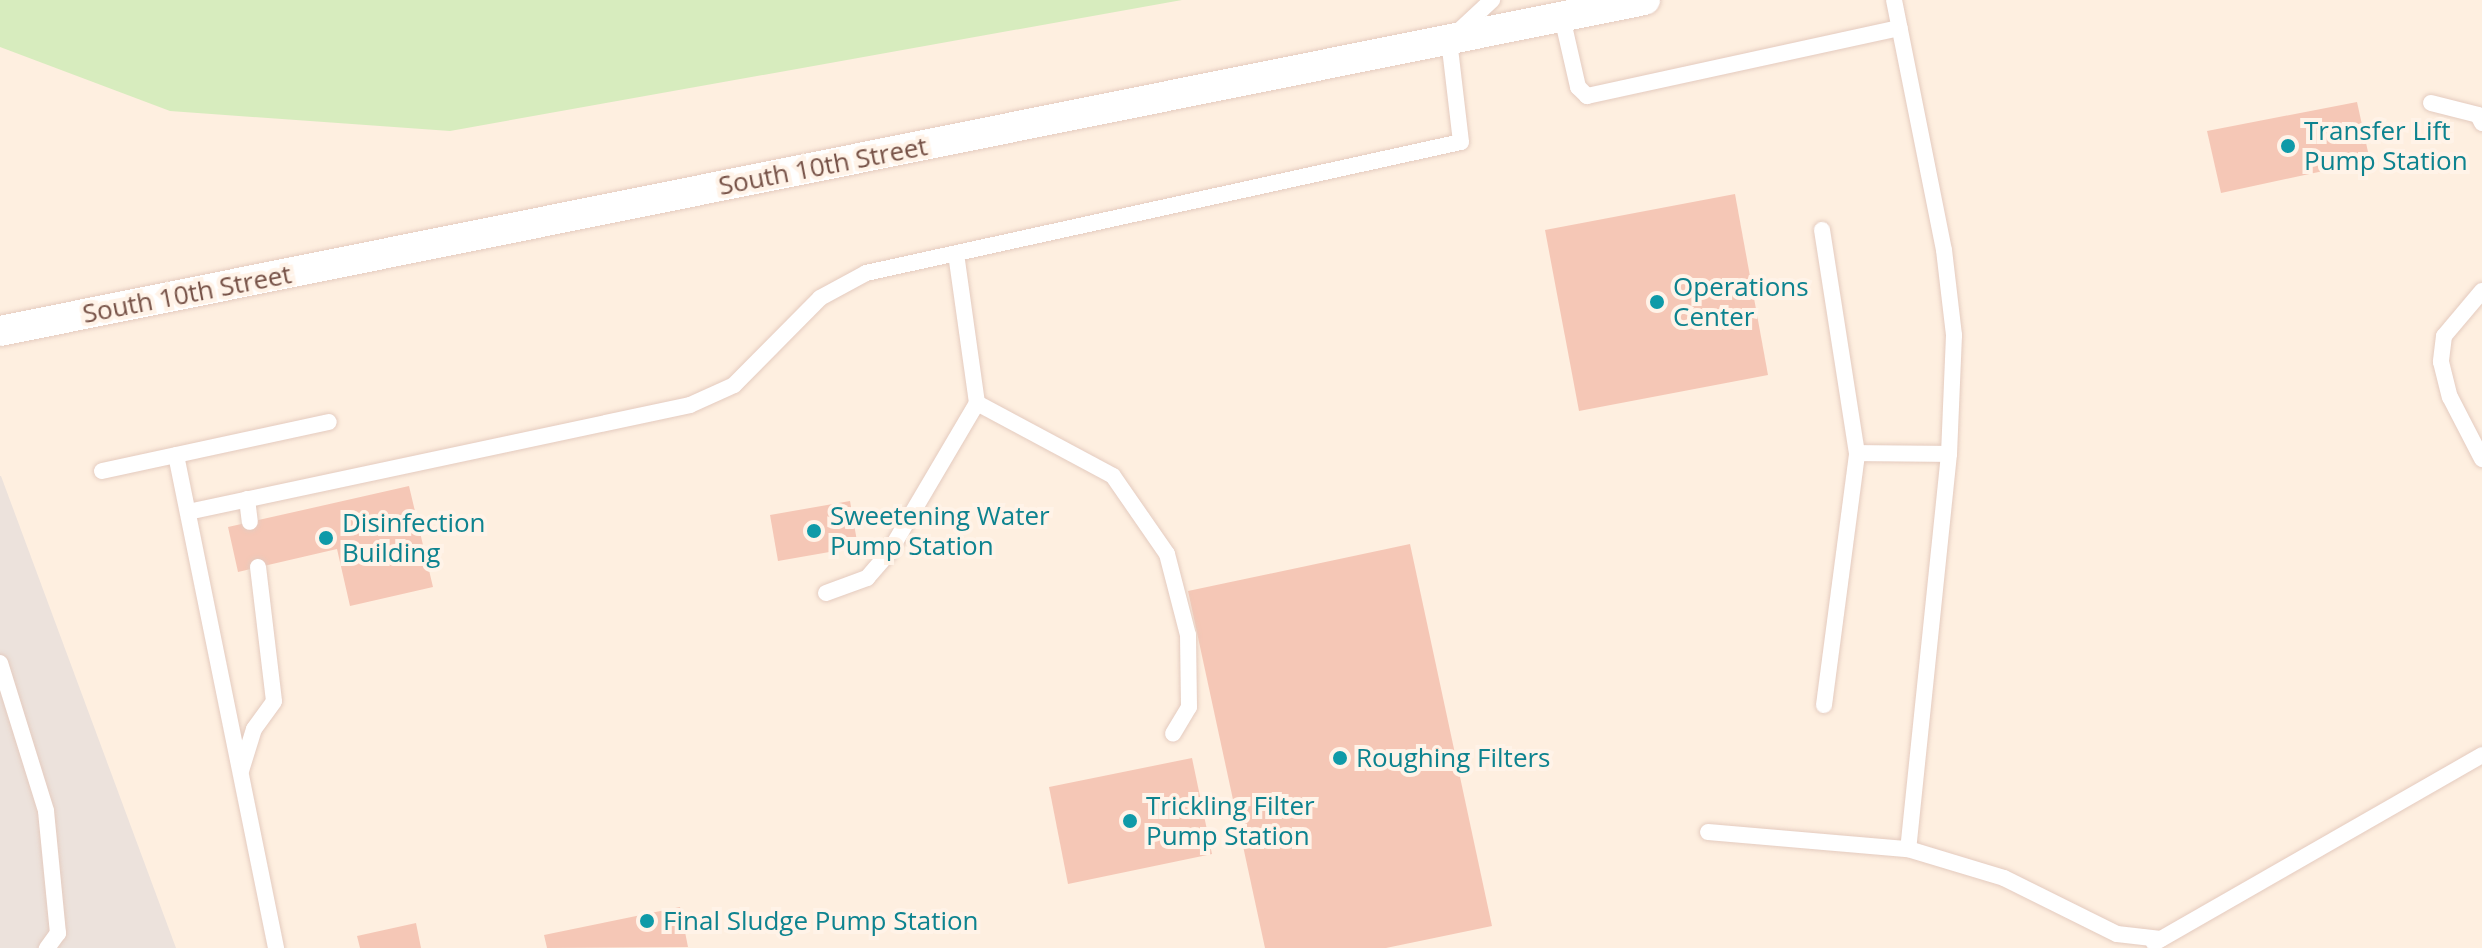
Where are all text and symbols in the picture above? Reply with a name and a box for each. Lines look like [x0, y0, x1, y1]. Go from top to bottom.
place label: Transfer Lift Pump Station [2304, 115, 2468, 176]
street label: South 10th Street [716, 130, 930, 202]
marker: Transfer Lift Pump Station [2279, 137, 2297, 155]
street label: South 10th Street [80, 258, 294, 330]
place label: Operations Center [1673, 271, 1809, 332]
marker: Operations Center [1648, 293, 1666, 311]
place label: Sweetening Water Pump Station [830, 500, 1050, 562]
place label: Disinfection Building [342, 507, 486, 568]
marker: Sweetening Water Pump Station [805, 522, 823, 540]
marker: Disinfection Building [317, 529, 335, 547]
place label: Roughing Filters [1356, 742, 1551, 774]
marker: Roughing Filters [1331, 749, 1349, 767]
place label: Trickling Filter Pump Station [1146, 790, 1315, 852]
marker: Trickling Filter Pump Station [1121, 812, 1139, 830]
place label: Final Sludge Pump Station [663, 905, 979, 937]
marker: Final Sludge Pump Station [638, 912, 656, 930]

